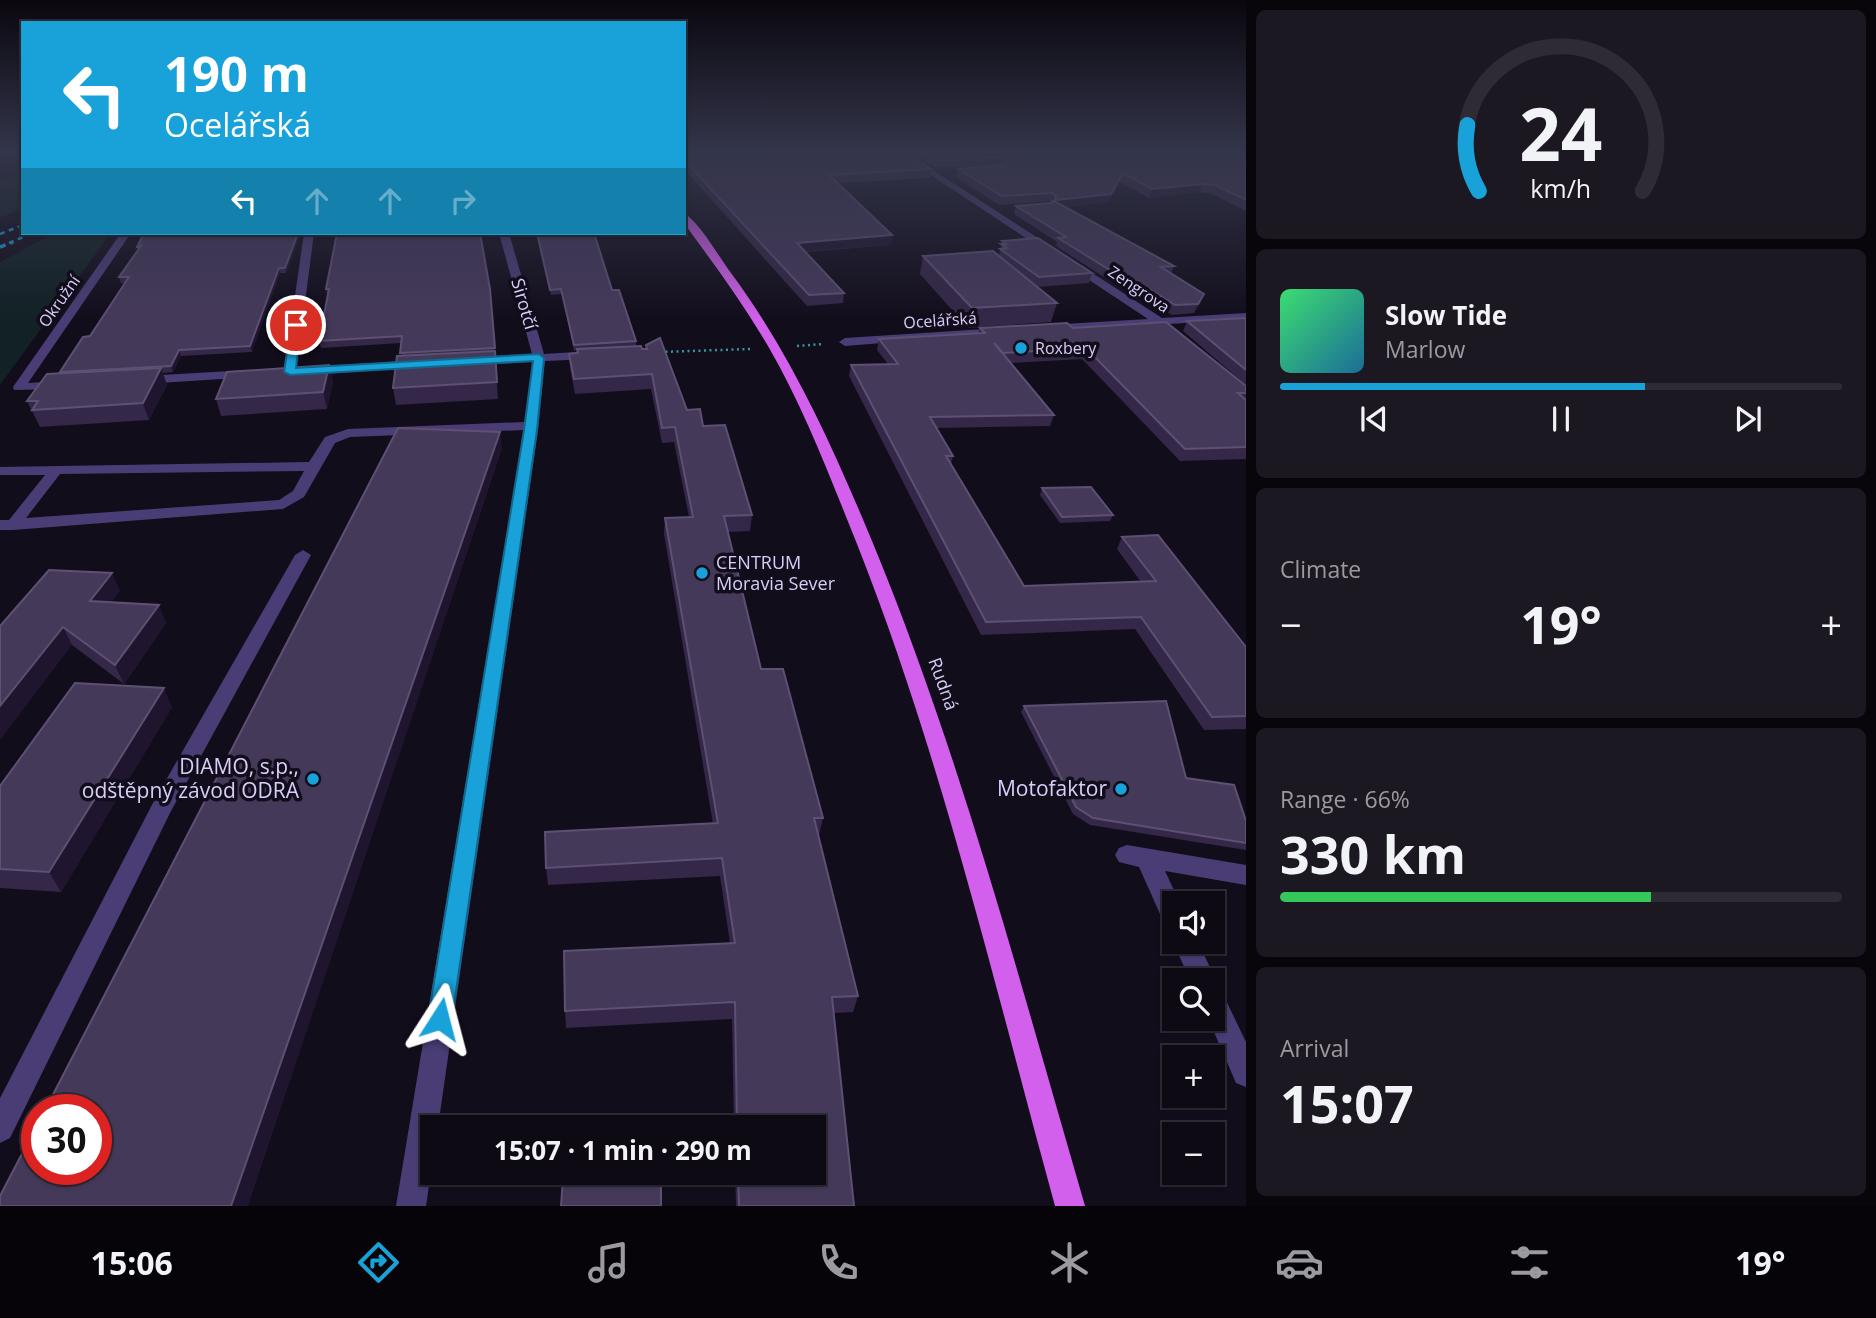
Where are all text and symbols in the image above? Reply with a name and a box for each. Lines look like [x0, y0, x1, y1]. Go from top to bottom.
text: 190 m [164, 40, 309, 106]
icon: left [49, 49, 140, 140]
text: 24 [1519, 83, 1603, 182]
text: Ocelářská [164, 103, 311, 146]
text: km/h [1531, 170, 1591, 204]
icon: left [225, 182, 263, 220]
icon: ahead [298, 182, 336, 220]
icon: ahead [371, 182, 409, 220]
icon: right [444, 182, 482, 220]
street label: Zengrova [1104, 260, 1174, 318]
street label: Okružní [33, 270, 85, 331]
street label: Sirotčí [506, 275, 544, 333]
pin [266, 295, 326, 355]
text: Slow Tide [1385, 297, 1507, 333]
icon: arrive [277, 306, 315, 344]
street label: Ocelářská [903, 306, 977, 334]
text: Marlow [1385, 333, 1465, 365]
place label: Roxbery [1035, 337, 1097, 359]
marker: Roxbery [1013, 340, 1029, 356]
icon: previous [1355, 400, 1393, 438]
icon: pause [1542, 400, 1580, 438]
icon: next [1729, 400, 1767, 438]
place label: CENTRUM Moravia Sever [716, 550, 836, 595]
text: Climate [1280, 553, 1361, 585]
marker: CENTRUM Moravia Sever [694, 565, 710, 581]
text: 19° [1520, 588, 1602, 659]
text: − [1280, 598, 1302, 650]
text: + [1820, 598, 1842, 650]
street label: Rudná [923, 654, 964, 713]
place label: DIAMO, s.p., odštěpný závod ODRA [82, 752, 300, 804]
marker: DIAMO, s.p., odštěpný závod ODRA [305, 771, 321, 787]
place label: Motofaktor [997, 774, 1107, 802]
marker: Motofaktor [1113, 781, 1129, 797]
text: Range · 66% [1280, 783, 1410, 815]
text: 330 km [1280, 818, 1466, 889]
map controls [1162, 891, 1225, 1185]
button: sound [1162, 891, 1225, 954]
button: search [1162, 968, 1225, 1031]
position arrow [403, 982, 477, 1056]
text: Arrival [1280, 1032, 1349, 1064]
button: + [1162, 1045, 1225, 1108]
text: 15:07 [1280, 1067, 1414, 1138]
speed limit sign: 30 [21, 1094, 112, 1185]
button: − [1162, 1122, 1225, 1185]
text: 15:07 · 1 min · 290 m [494, 1132, 752, 1168]
icon: directions [354, 1238, 403, 1287]
icon: music [584, 1238, 633, 1287]
icon: phone [814, 1238, 863, 1287]
icon: climate [1045, 1238, 1094, 1287]
icon: car [1275, 1238, 1324, 1287]
icon: filters [1505, 1238, 1554, 1287]
text: 15:06 [91, 1241, 173, 1284]
text: 19° [1735, 1241, 1785, 1284]

